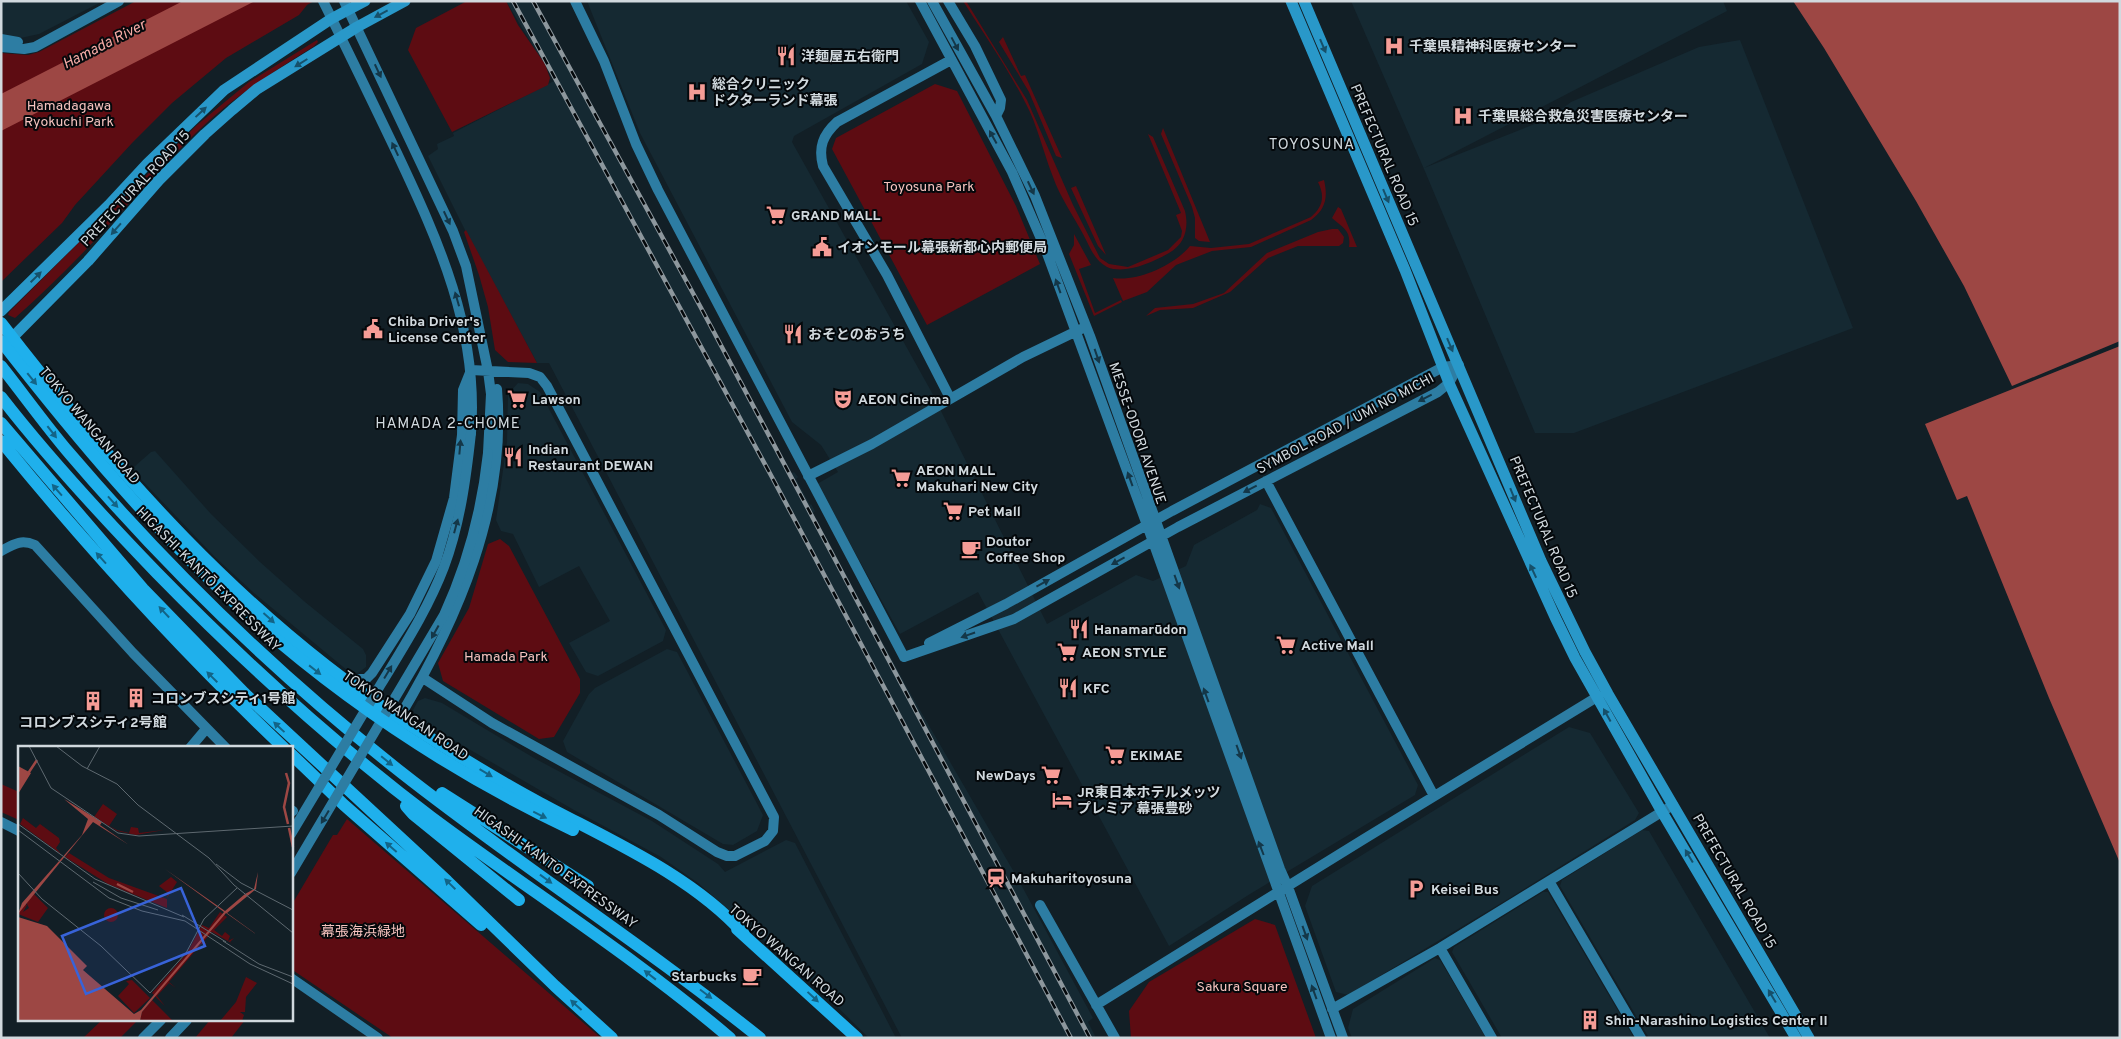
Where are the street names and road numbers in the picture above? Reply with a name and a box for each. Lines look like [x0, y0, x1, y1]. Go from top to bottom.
street label: PREFECTURAL ROAD 15 [1346, 82, 1421, 229]
street label: PREFECTURAL ROAD 15 [78, 127, 194, 251]
street label: MESSE-ODORI AVENUE [1104, 360, 1169, 507]
street label: TOKYO WANGAN ROAD [35, 364, 143, 488]
street label: SYMBOL ROAD / UMI NO MICHI [1254, 370, 1437, 478]
street label: PREFECTURAL ROAD 15 [1505, 454, 1580, 601]
street label: HIGASHI-KANTŌ EXPRESSWAY [132, 504, 284, 656]
street label: TOKYO WANGAN ROAD [339, 668, 471, 765]
street label: HIGASHI-KANTO EXPRESSWAY [470, 803, 640, 933]
street label: PREFECTURAL ROAD 15 [1688, 811, 1779, 952]
street label: TOKYO WANGAN ROAD [725, 901, 847, 1011]

